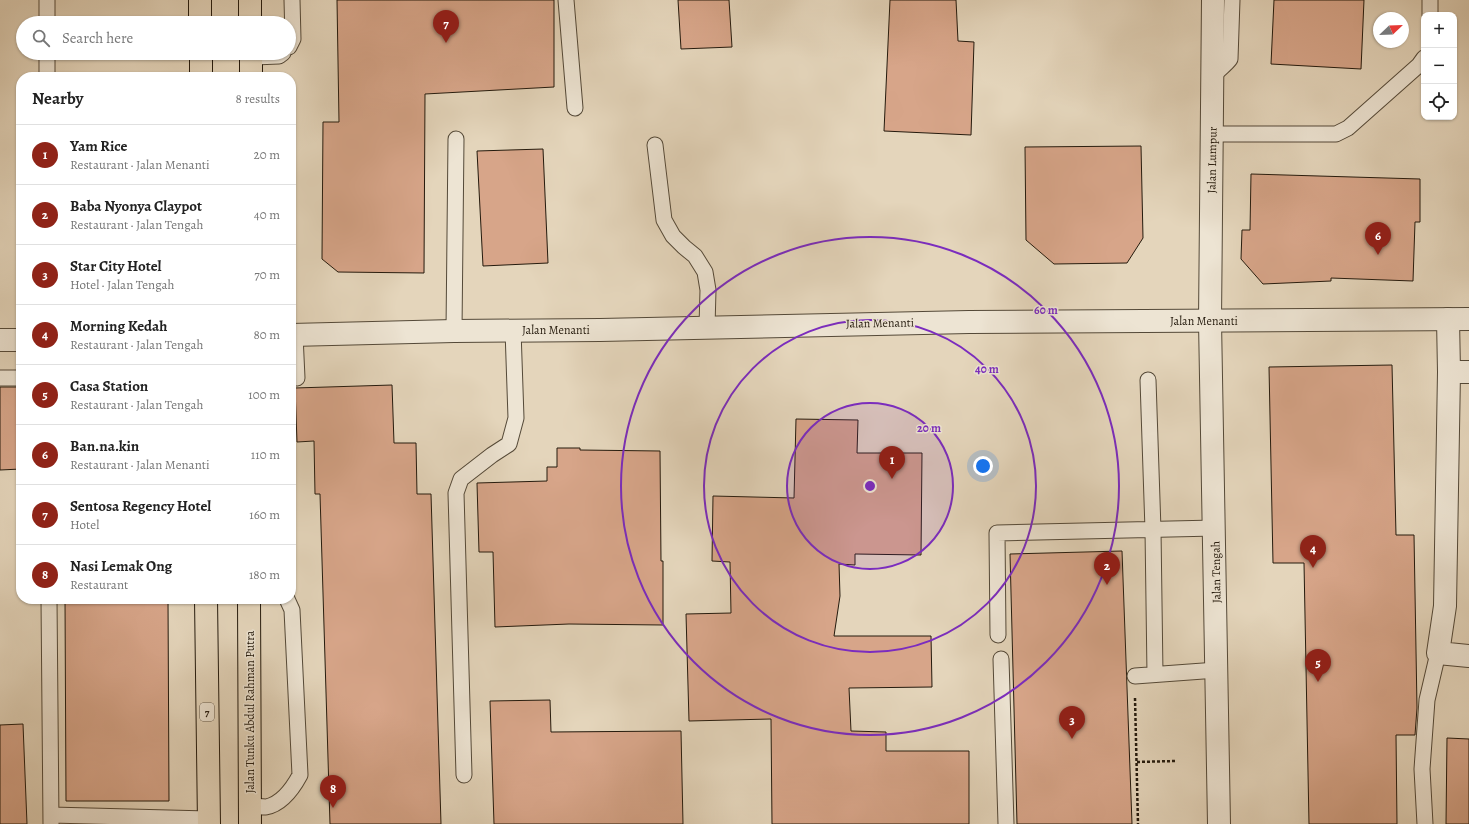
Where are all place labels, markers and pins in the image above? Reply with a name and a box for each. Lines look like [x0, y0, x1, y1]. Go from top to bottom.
pin: 7 [433, 10, 459, 43]
pin: 6 [1365, 222, 1391, 255]
pin: 1 [879, 446, 905, 479]
centre of rings [863, 479, 877, 493]
pin: 4 [1300, 535, 1326, 568]
pin: 2 [1094, 552, 1120, 585]
pin: 5 [1305, 649, 1331, 682]
pin: 3 [1059, 706, 1085, 739]
pin: 8 [320, 775, 346, 808]

